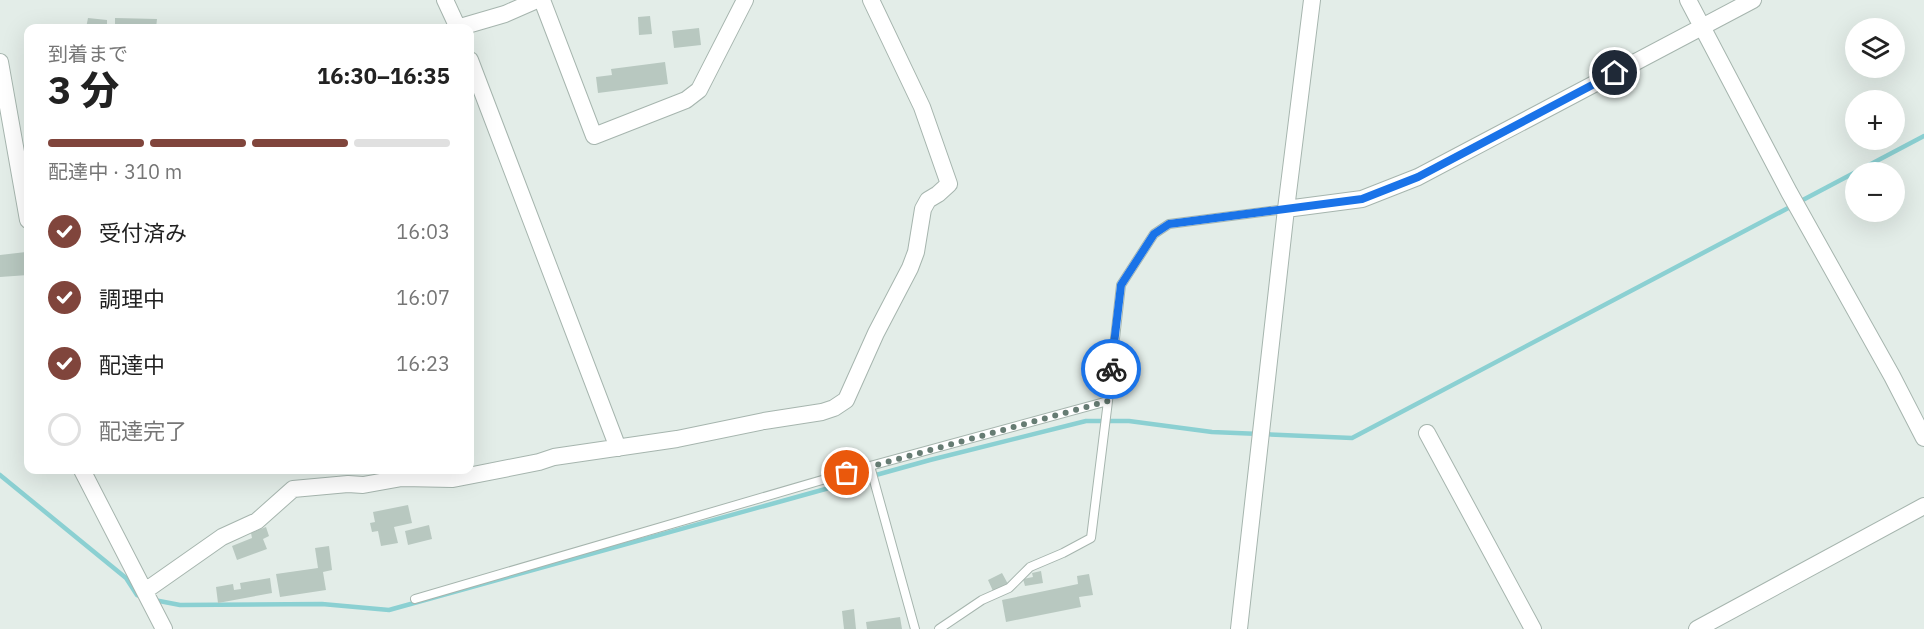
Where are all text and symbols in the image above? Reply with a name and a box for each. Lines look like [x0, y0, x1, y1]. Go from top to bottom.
map controls [1845, 18, 1905, 222]
button: layers [1845, 18, 1905, 78]
text: 到着まで [48, 40, 128, 67]
pin [1589, 47, 1640, 98]
icon: home [1598, 56, 1631, 89]
text: 16:30–16:35 [317, 61, 450, 90]
text: 3 分 [48, 64, 120, 115]
button: + [1845, 90, 1905, 150]
text: 配達中 · 310 m [48, 158, 182, 185]
button: − [1845, 162, 1905, 222]
icon: check [48, 215, 81, 248]
text: 受付済み [99, 218, 187, 247]
text: 16:03 [396, 218, 450, 245]
icon: check [48, 281, 81, 314]
text: 調理中 [99, 284, 165, 313]
text: 16:07 [396, 284, 450, 311]
courier [1081, 339, 1141, 399]
icon: check [48, 347, 81, 380]
text: 配達中 [99, 350, 165, 379]
text: 16:23 [396, 350, 450, 377]
icon: bike [1095, 353, 1128, 386]
text: 配達完了 [99, 416, 187, 445]
pin [821, 447, 872, 498]
icon: bag [830, 456, 863, 489]

